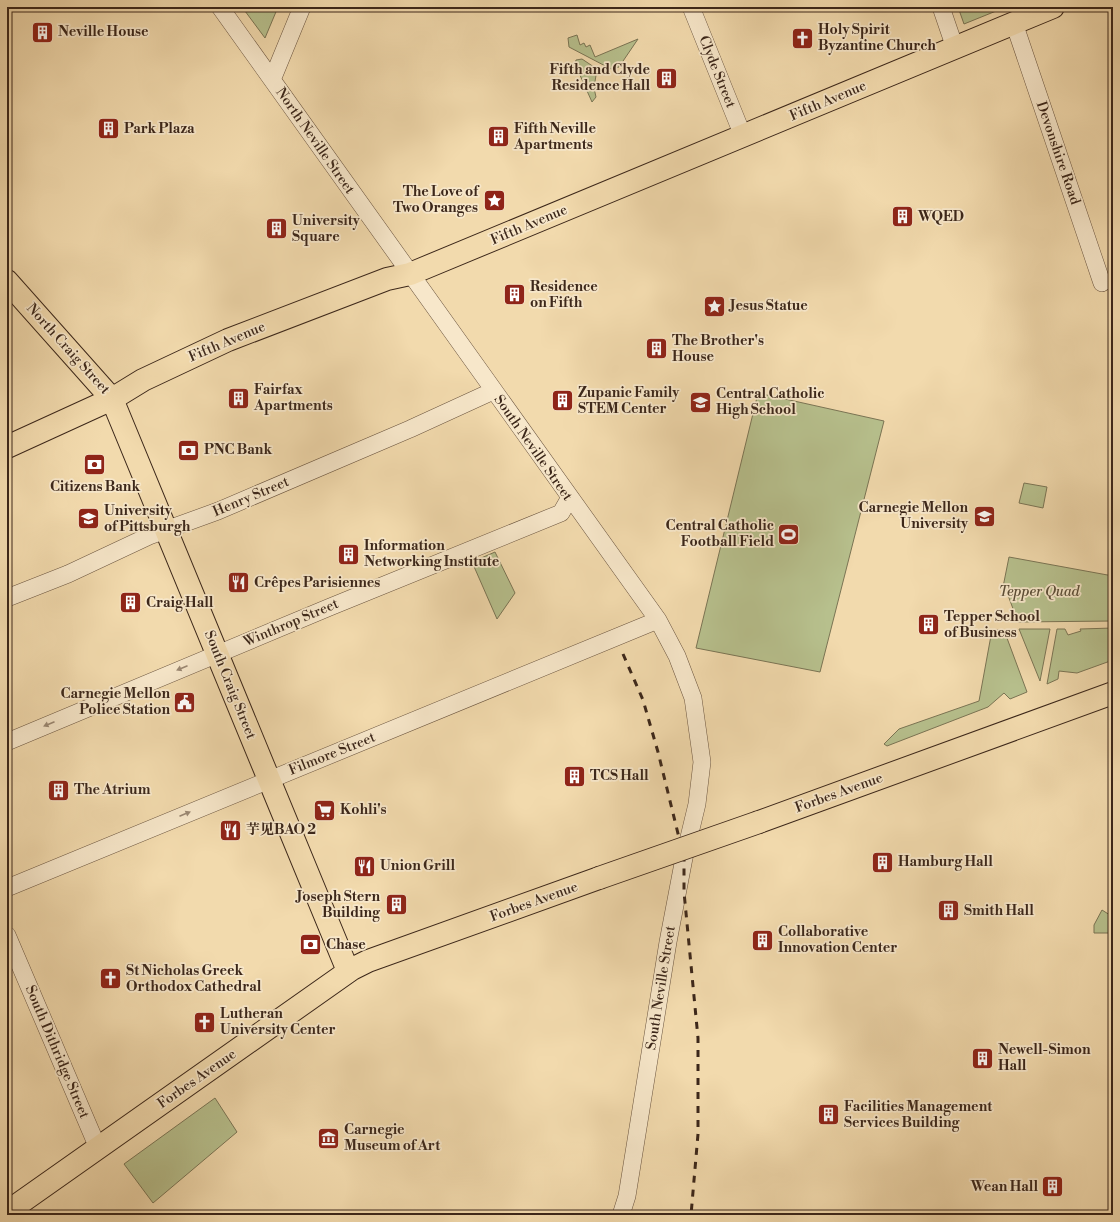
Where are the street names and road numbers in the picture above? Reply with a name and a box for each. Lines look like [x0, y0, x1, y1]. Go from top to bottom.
street label: Clyde Street [694, 33, 740, 111]
street label: Fifth Avenue [787, 77, 869, 125]
street label: North Neville Street [271, 84, 359, 198]
street label: Devonshire Road [1032, 99, 1084, 207]
street label: Fifth Avenue [488, 201, 570, 249]
street label: North Craig Street [22, 300, 114, 398]
street label: Fifth Avenue [186, 318, 268, 366]
street label: South Neville Street [490, 391, 576, 505]
street label: Henry Street [210, 473, 292, 521]
street label: Winthrop Street [240, 595, 341, 651]
street label: South Craig Street [200, 628, 260, 742]
street label: Filmore Street [286, 728, 378, 780]
street label: Forbes Avenue [793, 769, 885, 817]
street label: Forbes Avenue [488, 878, 580, 926]
street label: South Neville Street [642, 925, 680, 1051]
street label: South Dithridge Street [21, 983, 93, 1121]
street label: Forbes Avenue [154, 1045, 240, 1113]

